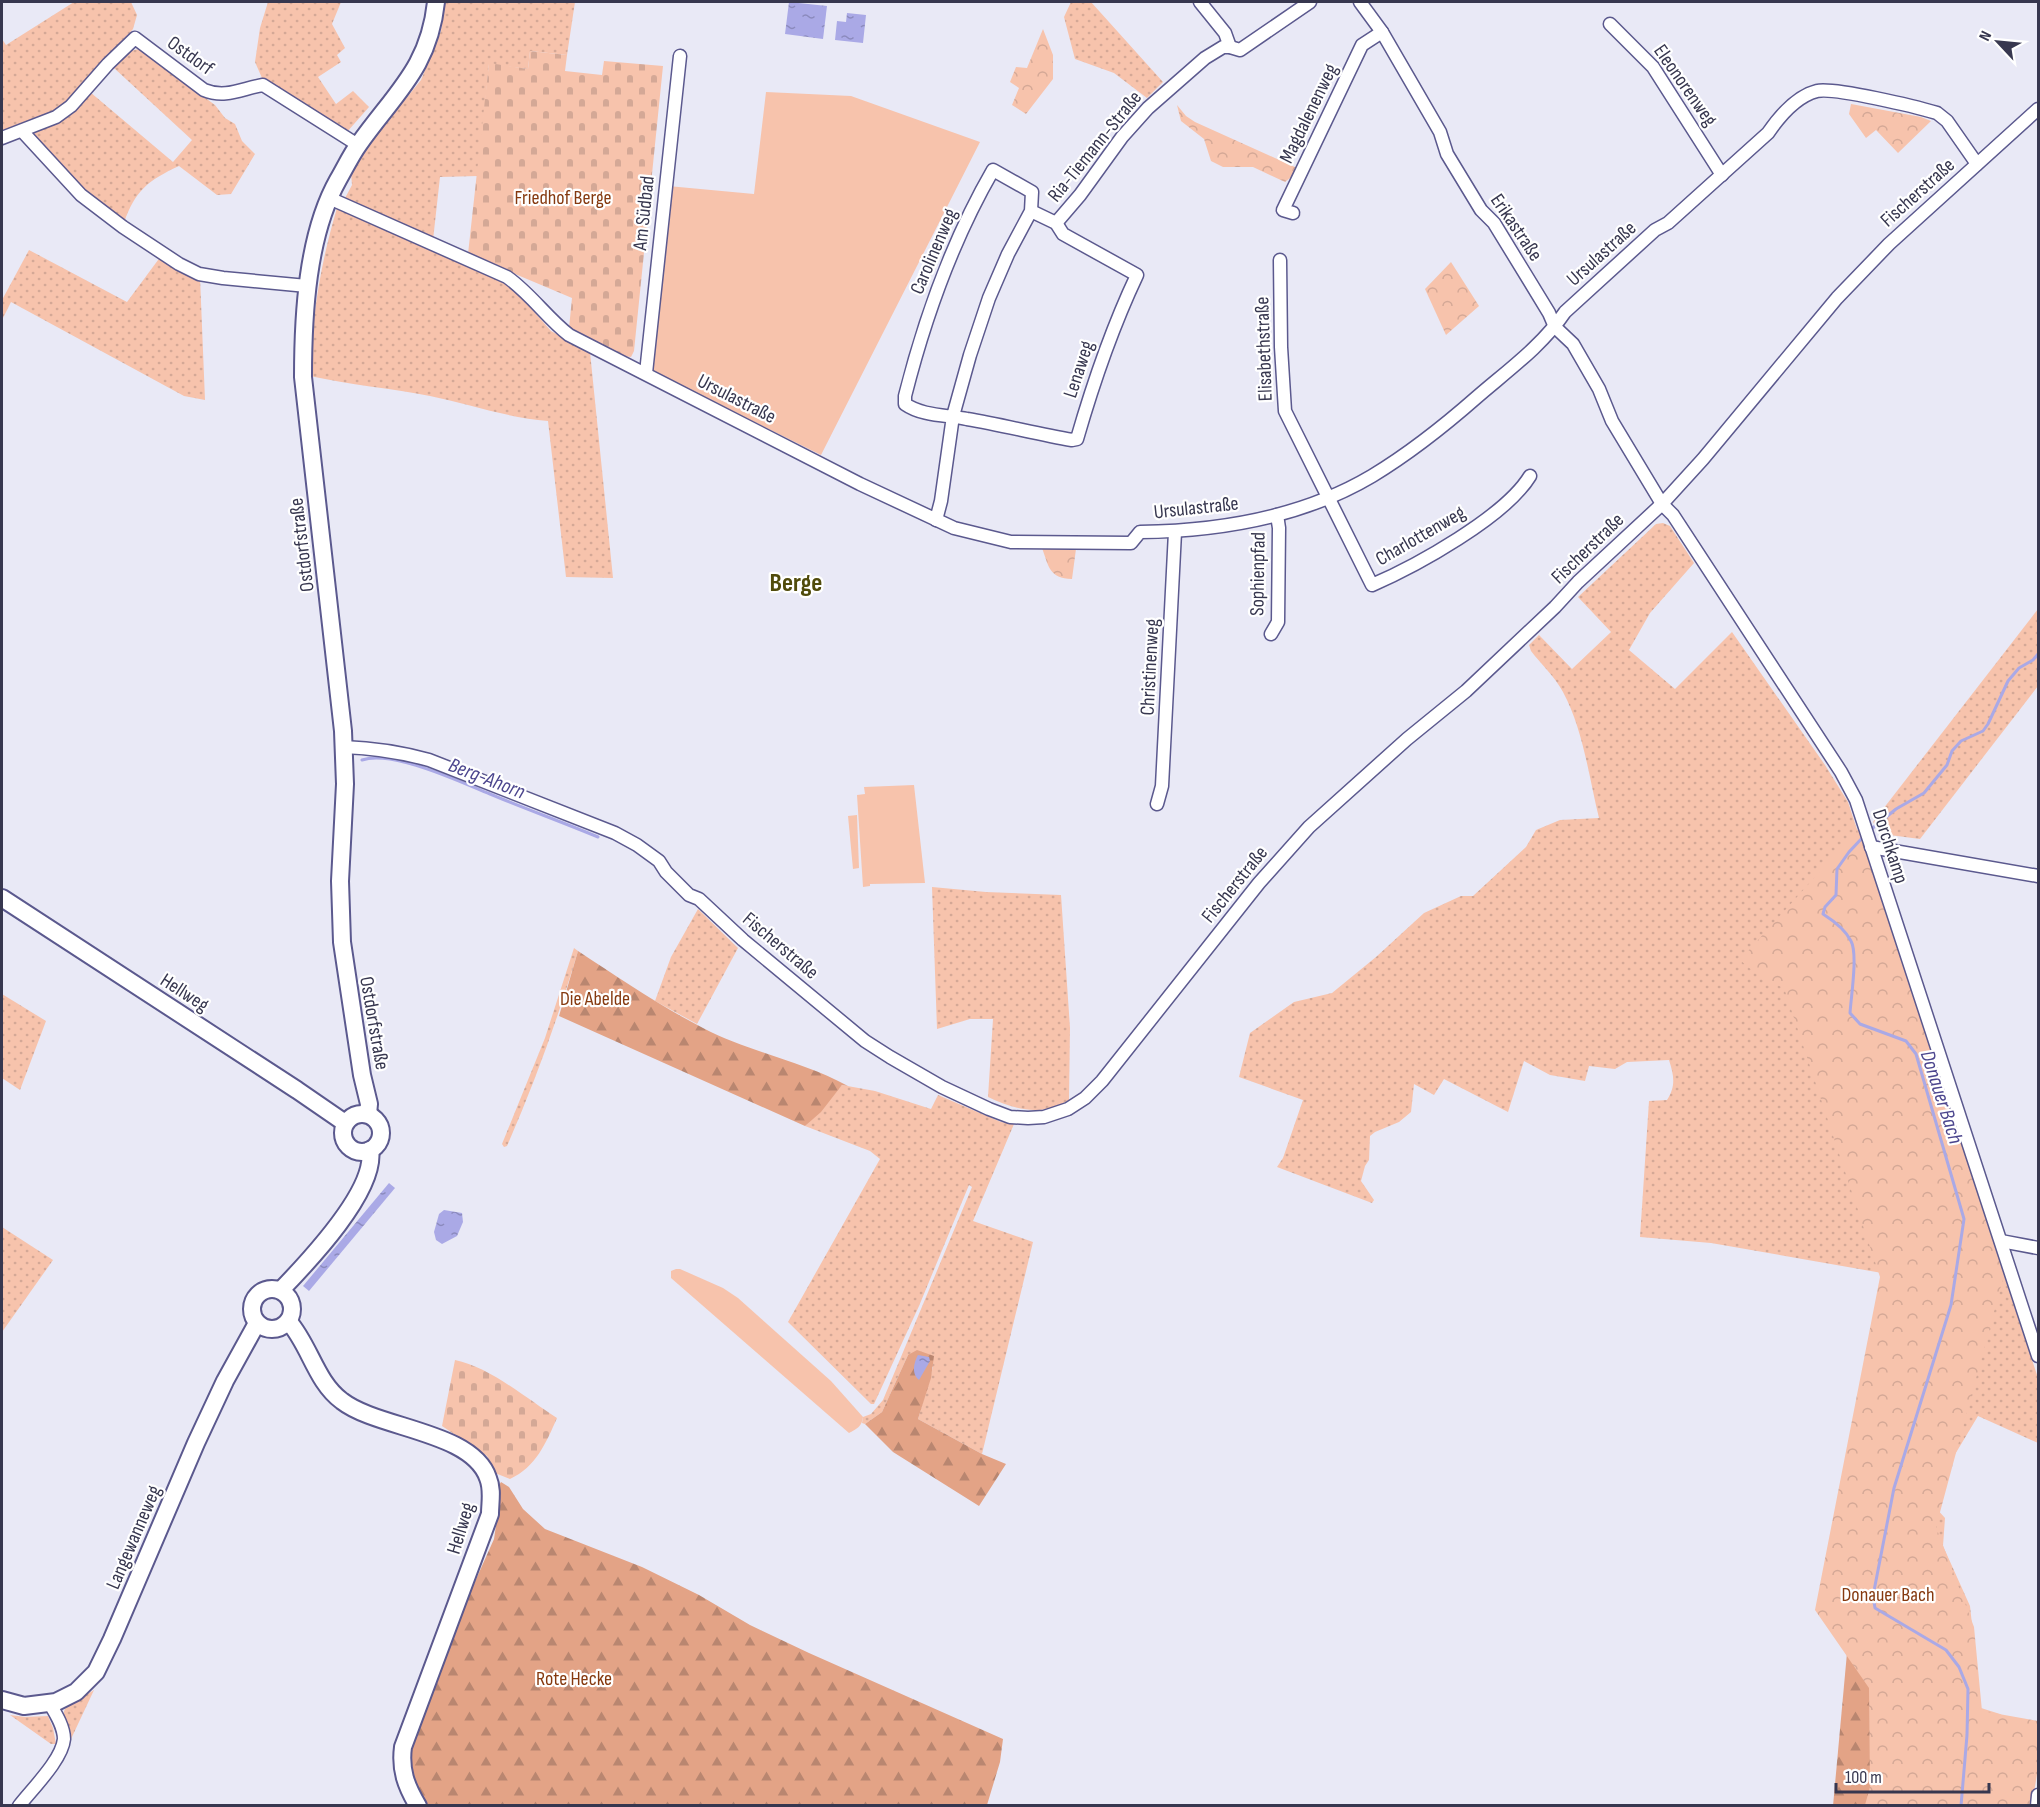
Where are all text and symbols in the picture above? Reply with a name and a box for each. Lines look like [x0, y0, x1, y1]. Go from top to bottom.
north arrow [1968, 12, 2028, 72]
text: N [1975, 28, 1996, 44]
street label: Ostdorf [163, 31, 218, 81]
street label: Eleonorenweg [1648, 40, 1722, 131]
street label: Magdalenenweg [1275, 60, 1343, 167]
street label: Ria-Tiemann-Straße [1043, 86, 1147, 207]
street label: Fischerstraße [1876, 153, 1960, 232]
street label: Am Südbad [628, 175, 660, 252]
park label: Friedhof Berge [514, 186, 612, 210]
street label: Erikastraße [1485, 189, 1547, 266]
street label: Carolinenweg [905, 205, 963, 298]
street label: Ursulastraße [1562, 216, 1641, 291]
street label: Elisabethstraße [1250, 296, 1278, 402]
street label: Lenaweg [1058, 338, 1099, 401]
street label: Ursulastraße [693, 369, 780, 429]
street label: Ursulastraße [1153, 492, 1240, 524]
street label: Ostdorfstraße [284, 497, 320, 593]
street label: Charlottenweg [1371, 501, 1470, 571]
street label: Fischerstraße [1546, 508, 1629, 589]
street label: Sophienpfad [1245, 532, 1271, 616]
district label: Berge [770, 568, 822, 599]
street label: Christinenweg [1135, 618, 1165, 716]
water label: Berg-Ahorn [445, 753, 529, 804]
street label: Dorchkamp [1867, 806, 1913, 886]
street label: Fischerstraße [1197, 841, 1273, 928]
street label: Fischerstraße [738, 907, 823, 984]
street label: Hellweg [156, 968, 213, 1017]
street label: Ostdorfstraße [354, 975, 394, 1072]
park label: Die Abelde [560, 987, 630, 1011]
water label: Donauer Bach [1915, 1047, 1968, 1147]
street label: Langewanneweg [101, 1482, 167, 1593]
street label: Hellweg [442, 1500, 480, 1557]
park label: Donauer Bach [1842, 1583, 1934, 1607]
park label: Rote Hecke [536, 1667, 612, 1691]
scale bar [1836, 1756, 1989, 1794]
text: 100 m [1845, 1767, 1882, 1788]

